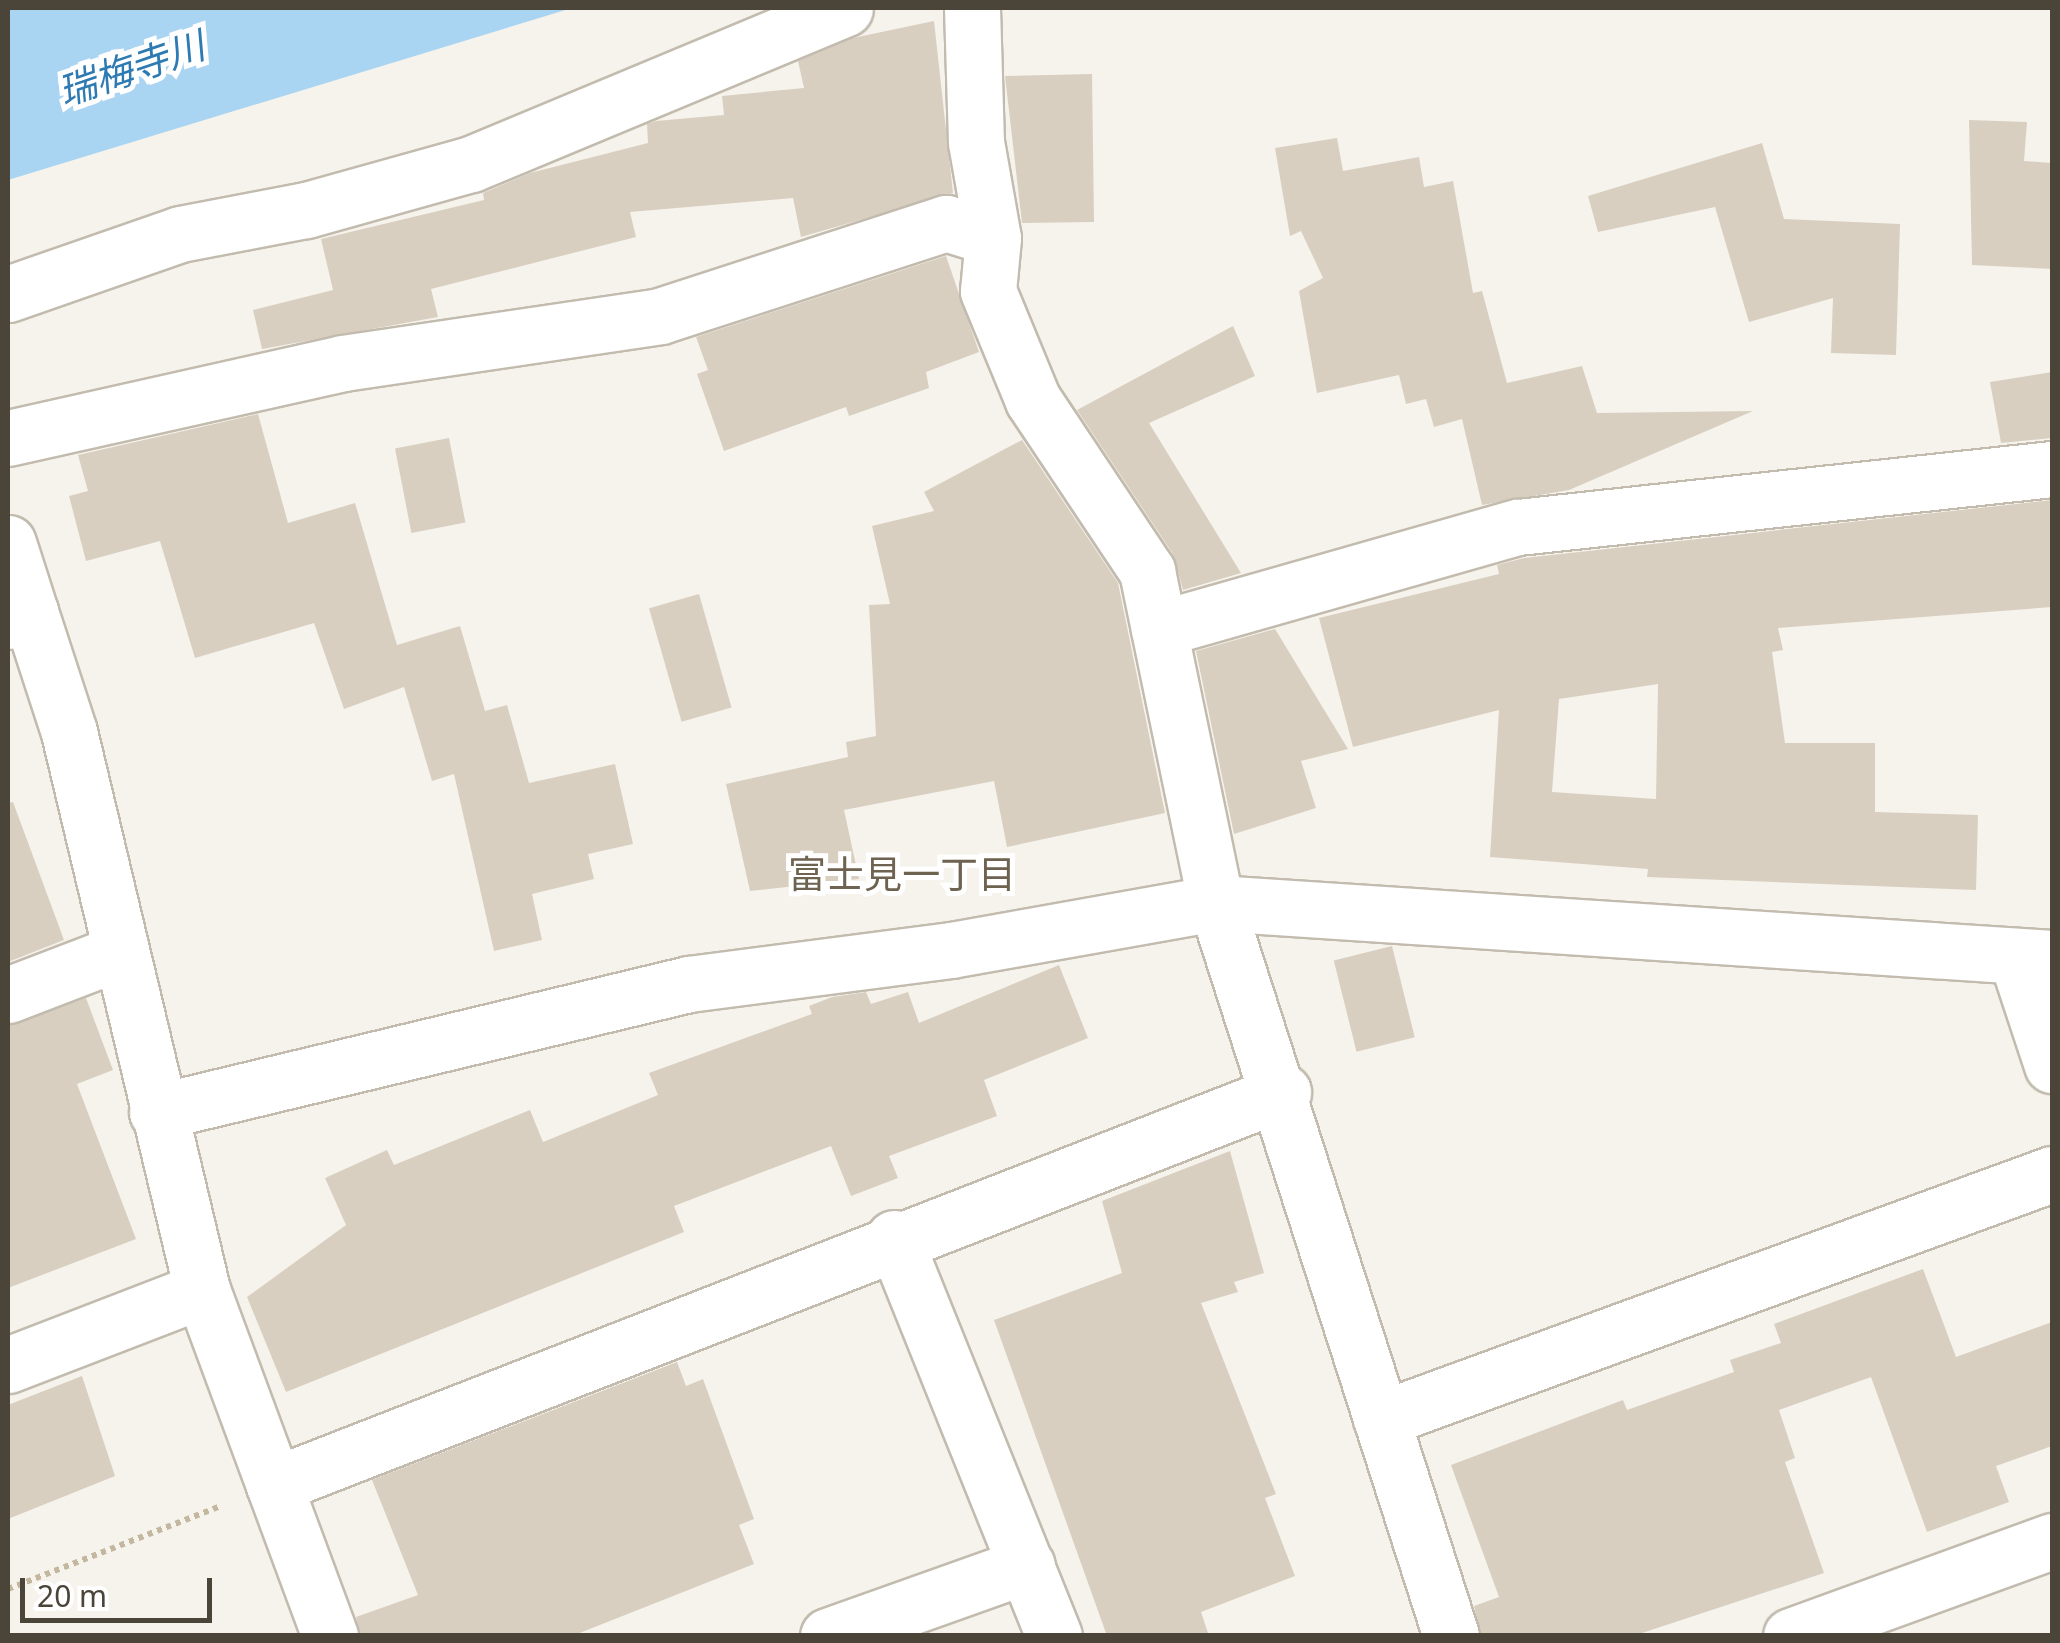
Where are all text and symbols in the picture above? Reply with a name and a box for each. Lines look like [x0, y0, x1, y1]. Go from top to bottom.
water label: 瑞梅寺川 [52, 22, 210, 114]
district label: 富士見一丁目 [788, 851, 1016, 897]
scale bar [25, 1558, 218, 1620]
text: 20 m [37, 1575, 107, 1616]

